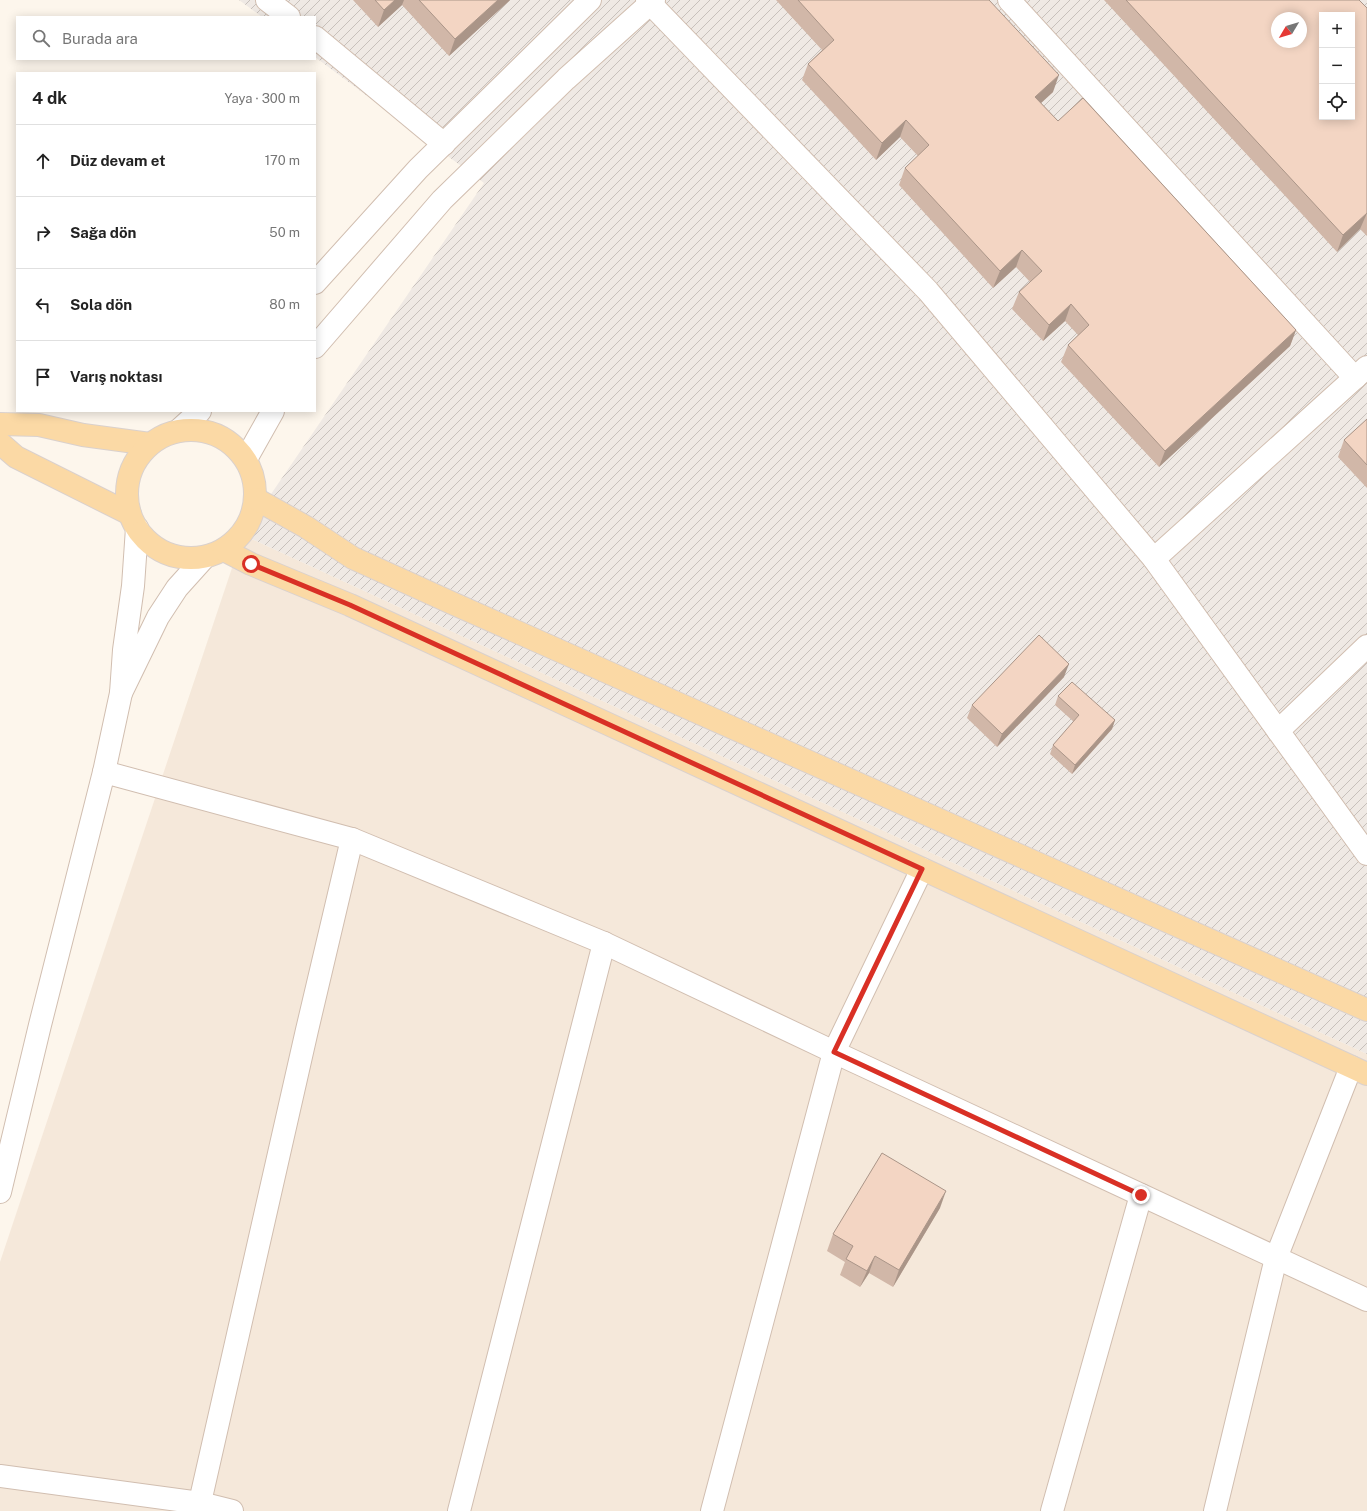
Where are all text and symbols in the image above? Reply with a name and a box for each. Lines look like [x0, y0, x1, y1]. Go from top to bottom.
north arrow [1271, 12, 1307, 48]
map controls [1319, 12, 1355, 120]
button: + [1319, 12, 1355, 48]
search box [16, 16, 316, 60]
icon: search [30, 27, 52, 49]
text: Burada ara [62, 30, 138, 47]
button: − [1319, 48, 1355, 84]
button: locate [1319, 84, 1355, 120]
text: 4 dk [32, 88, 67, 108]
text: Yaya · 300 m [224, 91, 300, 106]
icon: ahead [32, 150, 54, 172]
text: Düz devam et [70, 152, 165, 169]
text: 170 m [265, 153, 300, 168]
icon: right [32, 222, 54, 244]
text: Sağa dön [70, 224, 136, 241]
text: 50 m [269, 225, 300, 240]
icon: left [32, 294, 54, 316]
text: Sola dön [70, 296, 132, 313]
text: 80 m [269, 297, 300, 312]
icon: arrive [32, 366, 54, 388]
text: Varış noktası [70, 368, 162, 385]
route start [242, 555, 260, 573]
route end [1132, 1186, 1150, 1204]

